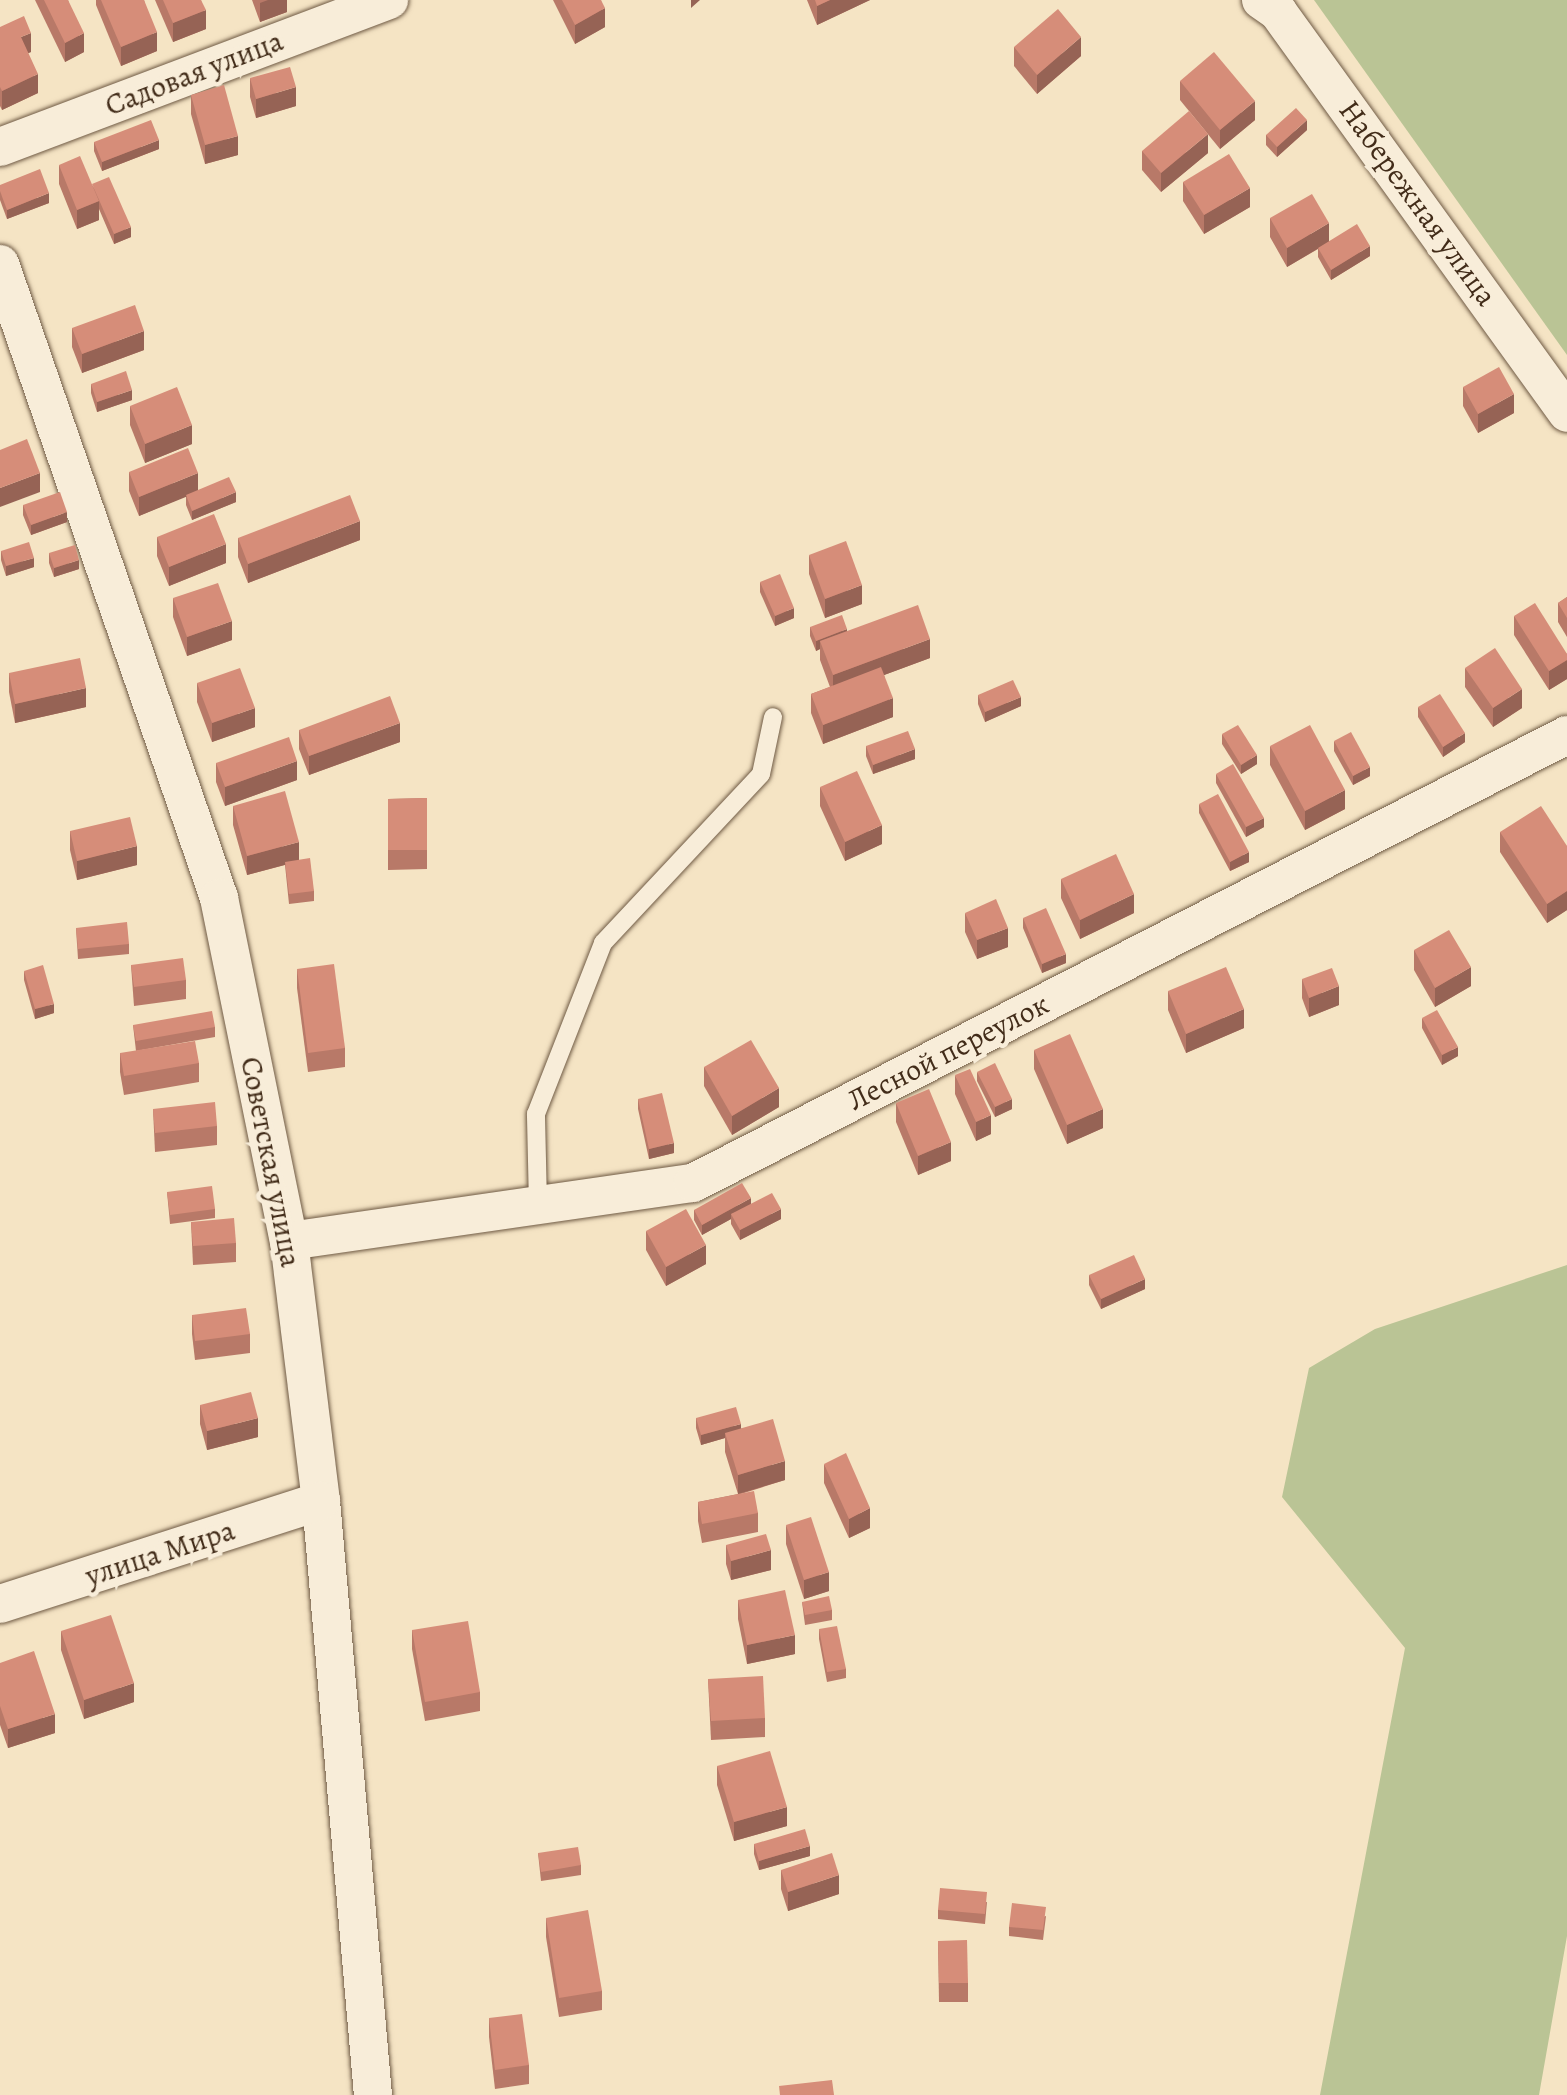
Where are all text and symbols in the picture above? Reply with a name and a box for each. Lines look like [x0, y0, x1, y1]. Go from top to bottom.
street label: Садовая улица [100, 23, 288, 123]
street label: Набережная улица [1331, 93, 1505, 313]
street label: Лесной переулок [841, 986, 1055, 1118]
street label: Советская улица [233, 1054, 309, 1270]
street label: улица Мира [81, 1512, 239, 1594]

